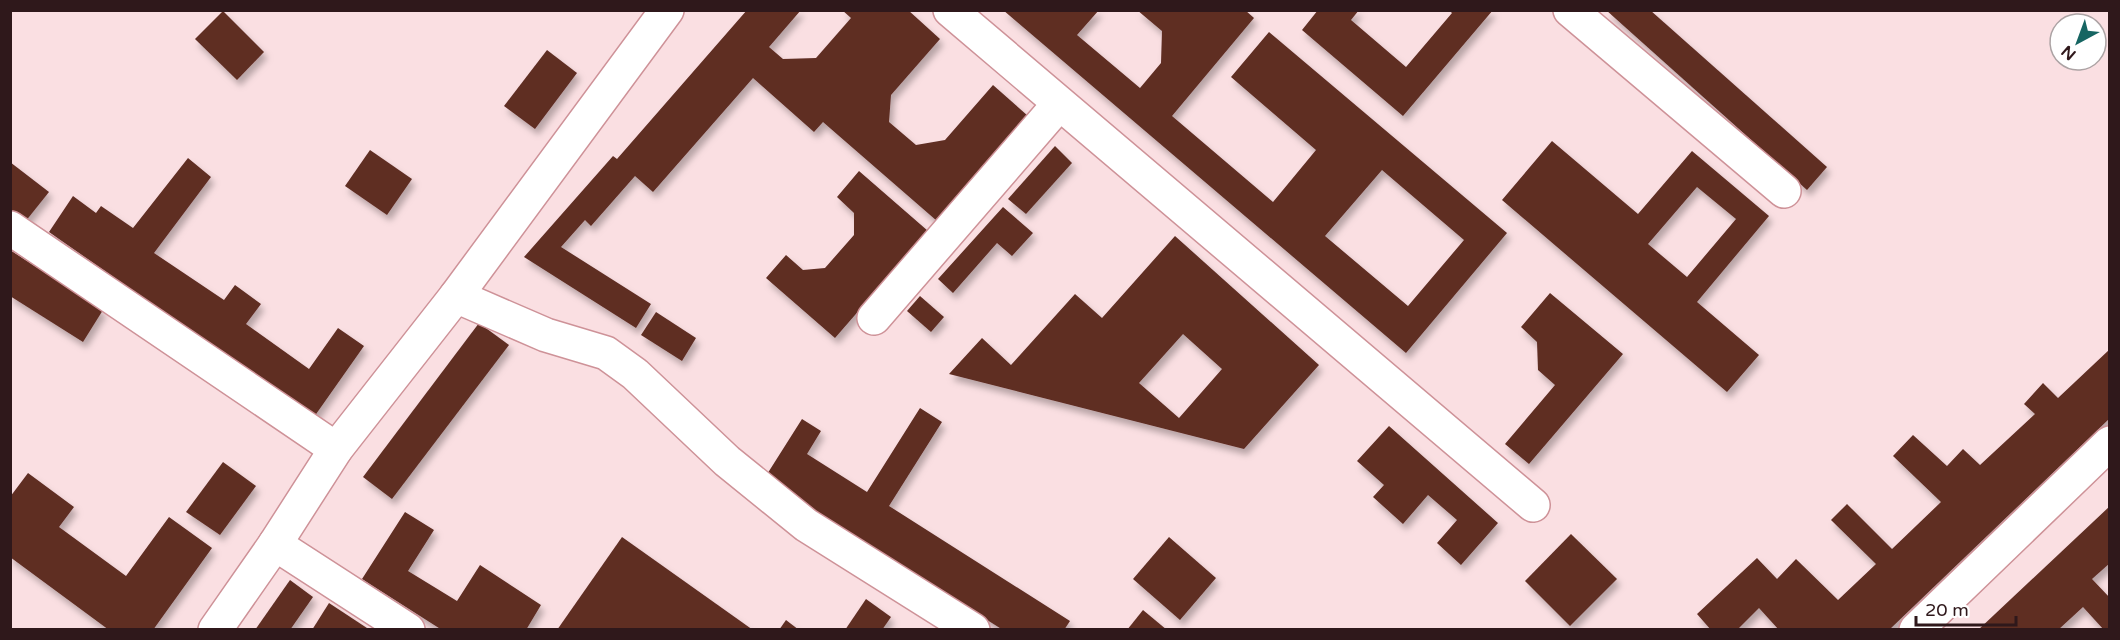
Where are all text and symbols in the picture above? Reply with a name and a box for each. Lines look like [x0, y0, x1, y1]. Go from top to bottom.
north arrow [2048, 12, 2108, 72]
text: N [2057, 41, 2080, 64]
scale bar [1916, 589, 2016, 627]
text: 20 m [1925, 599, 1969, 621]

